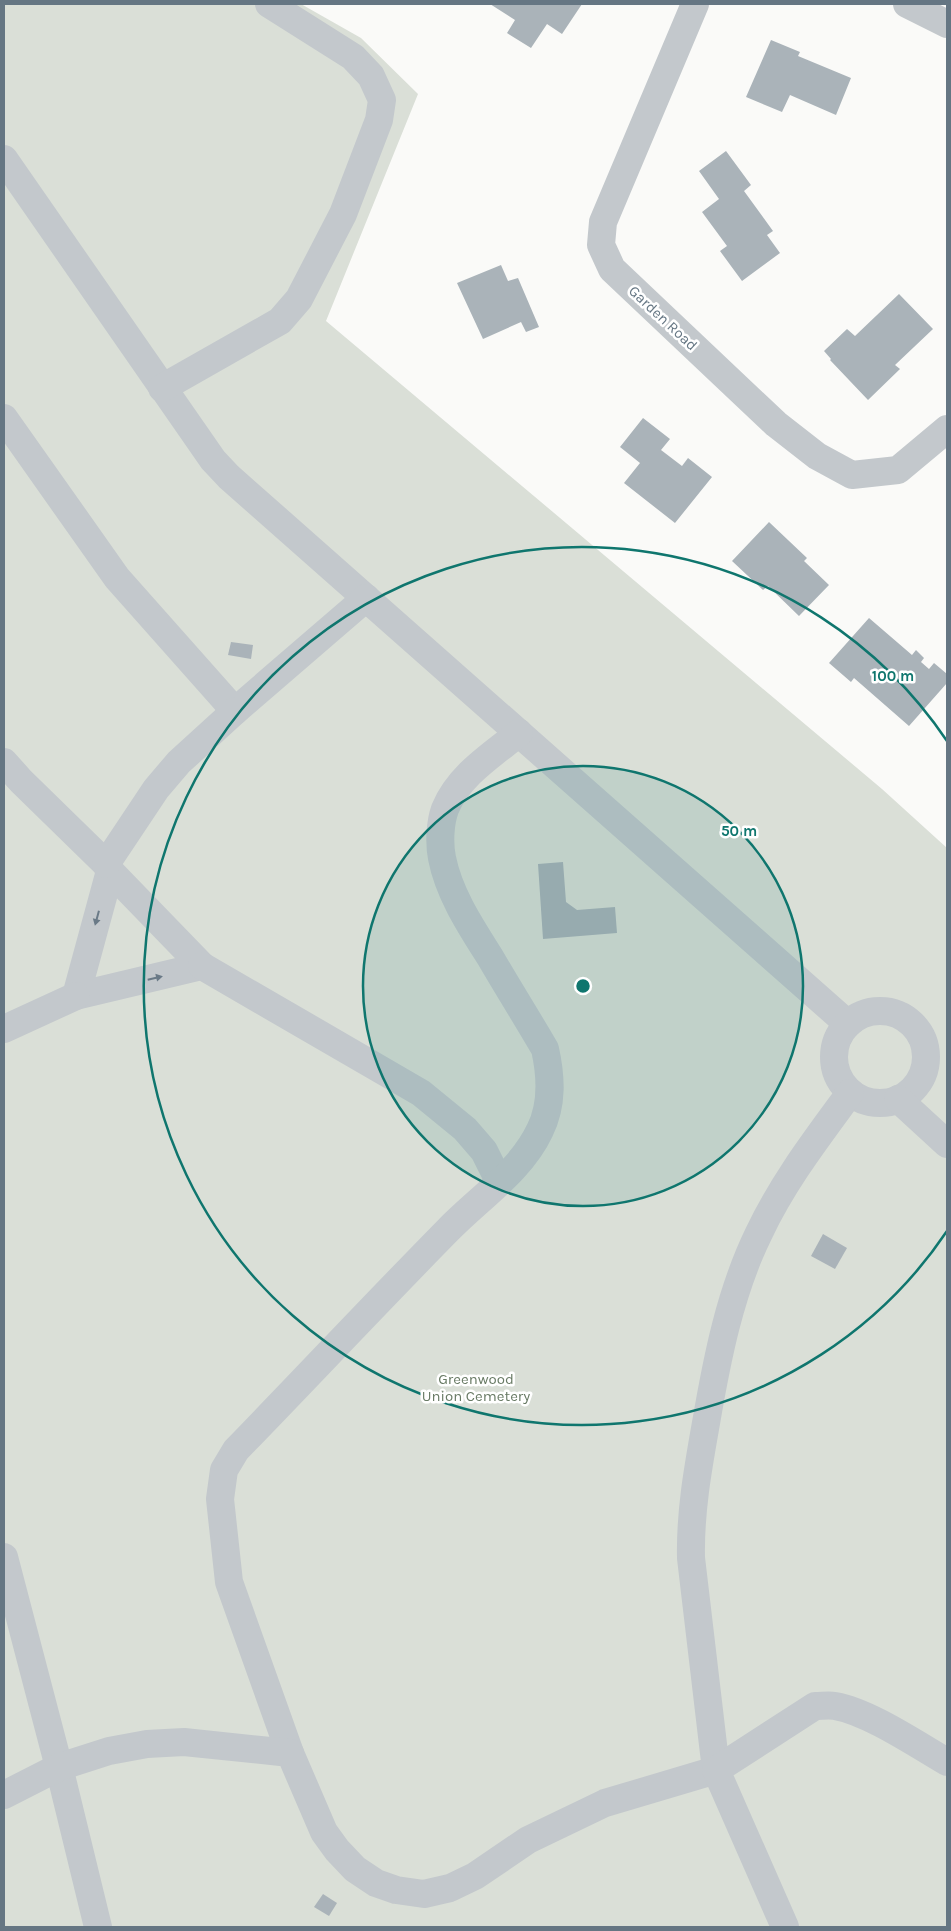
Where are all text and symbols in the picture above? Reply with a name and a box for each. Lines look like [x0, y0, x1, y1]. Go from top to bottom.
street label: Garden Road [625, 282, 701, 354]
text: 100 m [872, 667, 914, 685]
text: 50 m [721, 822, 757, 840]
one-way arrow [93, 911, 101, 926]
one-way arrow [148, 974, 163, 982]
centre of rings [574, 977, 592, 995]
park label: Greenwood Union Cemetery [422, 1370, 530, 1405]

